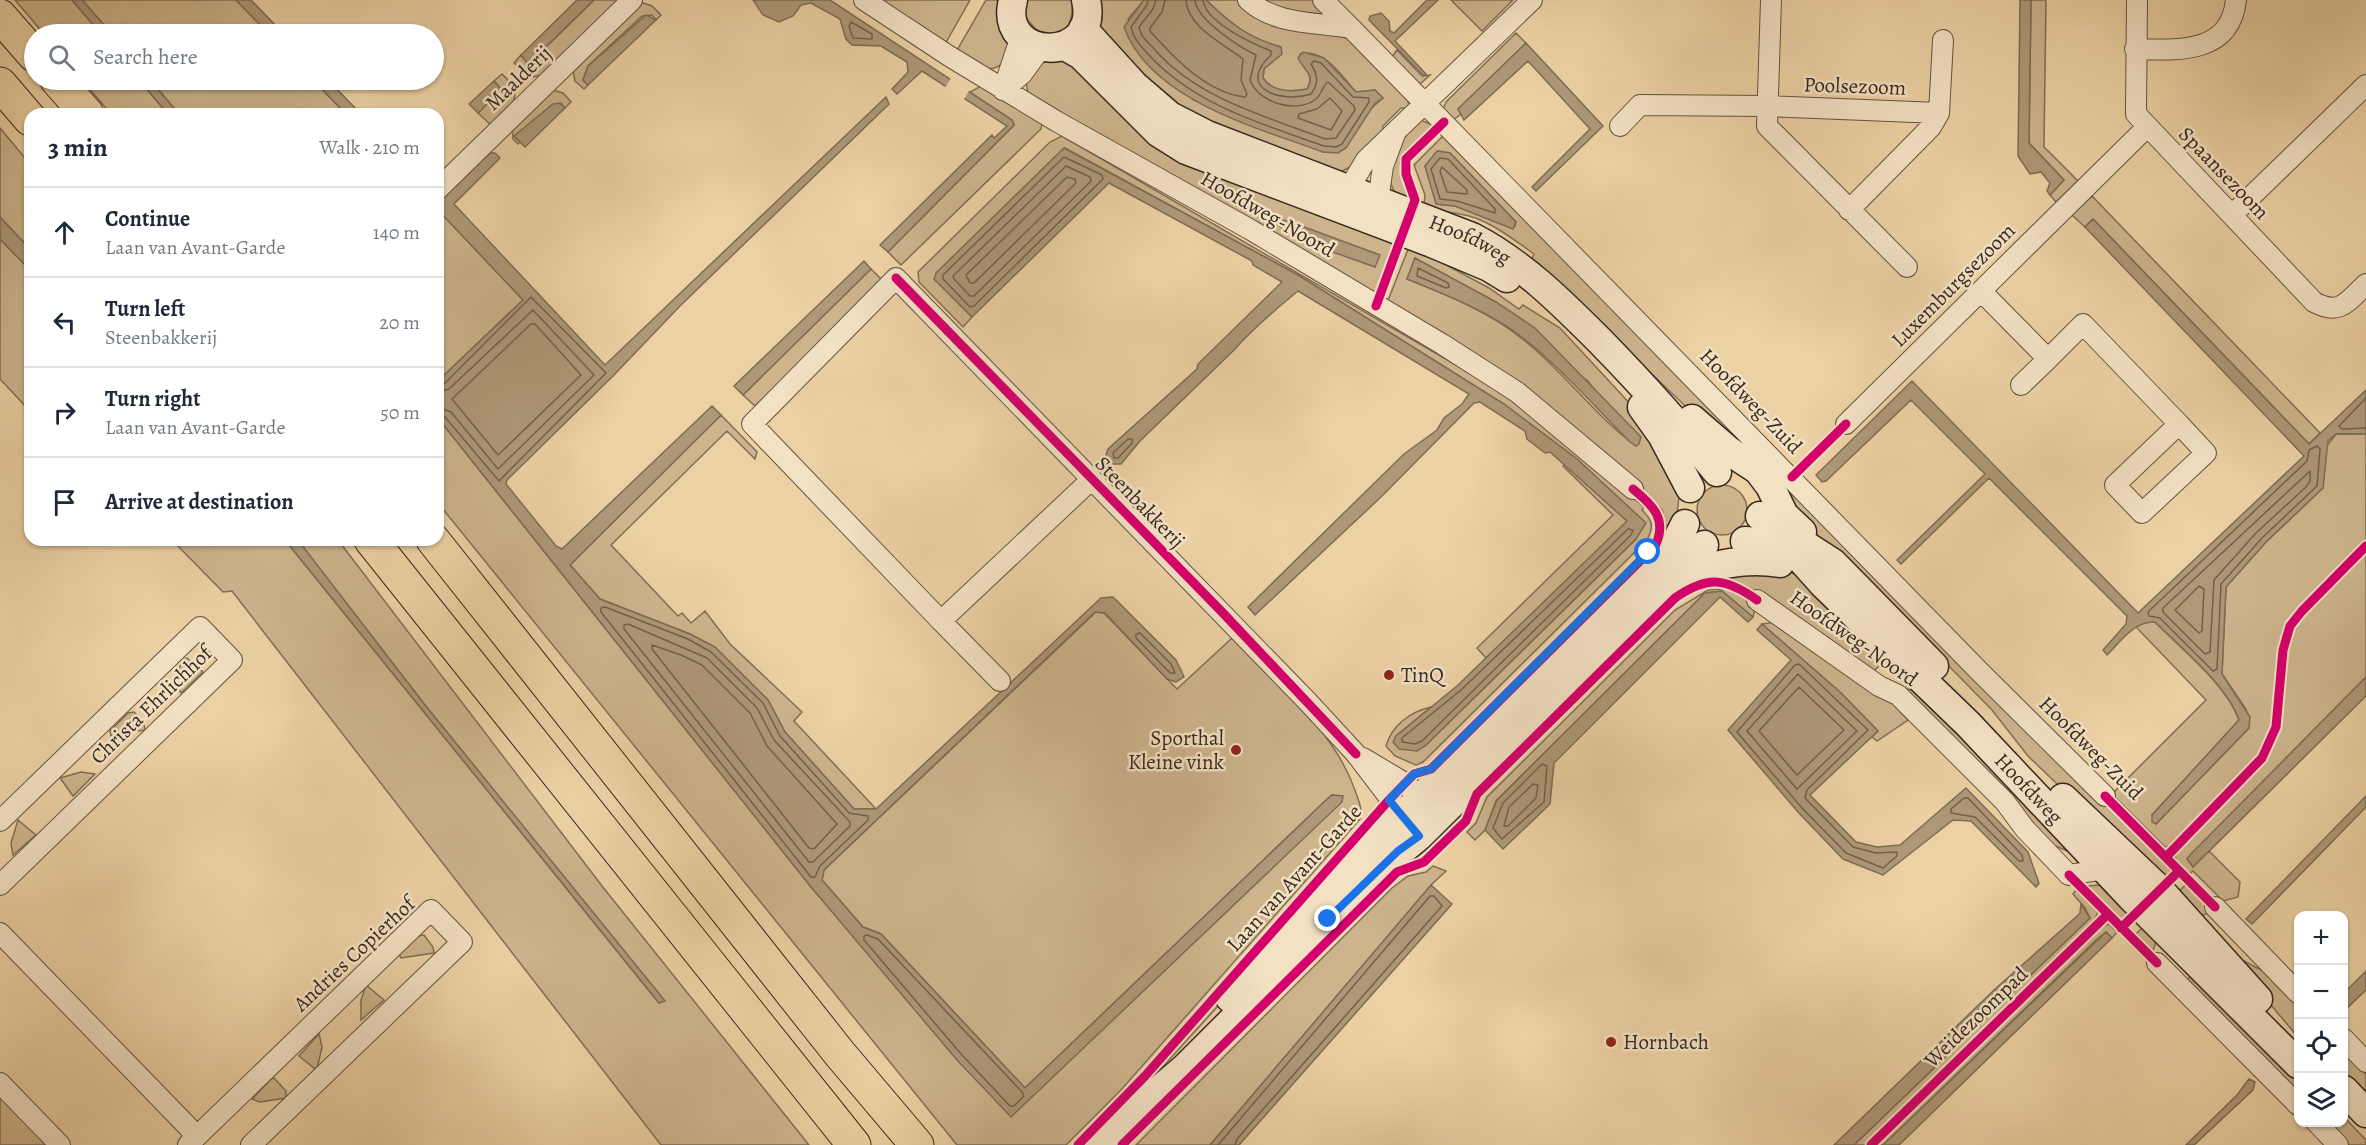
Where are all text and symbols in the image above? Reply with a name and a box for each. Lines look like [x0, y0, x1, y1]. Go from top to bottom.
search box [24, 24, 444, 90]
street label: Maalderij [479, 39, 557, 117]
icon: search [45, 41, 78, 74]
text: Search here [93, 42, 198, 72]
street label: Poolsezoom [1803, 70, 1907, 102]
street label: Spaansezoom [2173, 120, 2275, 226]
text: 3 min [48, 130, 108, 165]
text: Walk · 210 m [319, 134, 420, 161]
street label: Hoofdweg-Noord [1196, 164, 1341, 264]
text: Continue [105, 204, 190, 234]
street label: Hoofdweg [1425, 208, 1517, 271]
icon: ahead [48, 216, 81, 249]
street label: Luxemburgsezoom [1885, 217, 2021, 353]
text: 140 m [373, 219, 420, 246]
text: Laan van Avant-Garde [105, 234, 285, 261]
text: Turn left [105, 294, 185, 324]
icon: left [48, 306, 81, 339]
text: 20 m [379, 309, 420, 336]
text: Steenbakkerij [105, 324, 217, 351]
street label: Hoofdweg-Zuid [1693, 342, 1809, 460]
text: Turn right [105, 384, 201, 414]
icon: right [48, 396, 81, 429]
text: 50 m [380, 399, 420, 426]
text: Laan van Avant-Garde [105, 414, 285, 441]
street label: Steenbakkerij [1089, 450, 1191, 554]
icon: arrive [48, 486, 81, 519]
text: Arrive at destination [105, 487, 294, 517]
route start [1634, 538, 1660, 564]
street label: Hoofdweg-Noord [1784, 583, 1924, 693]
street label: Christa Ehrlichhof [84, 638, 220, 770]
place label: TinQ [1401, 661, 1446, 689]
marker: TinQ [1382, 668, 1396, 682]
street label: Hoofdweg-Zuid [2033, 690, 2150, 807]
place label: Sporthal Kleine vink [1128, 724, 1225, 776]
marker: Sporthal Kleine vink [1229, 743, 1243, 757]
street label: Hoofdweg [1988, 747, 2070, 831]
street label: Laan van Avant-Garde [1220, 798, 1368, 958]
street label: Andries Copierhof [286, 888, 423, 1018]
route end [1314, 905, 1340, 931]
map controls [2294, 911, 2348, 1127]
button: + [2294, 911, 2348, 965]
street label: Weidezoompad [1917, 960, 2035, 1074]
button: − [2294, 965, 2348, 1019]
button: locate [2294, 1019, 2348, 1073]
place label: Hornbach [1623, 1028, 1709, 1056]
marker: Hornbach [1604, 1035, 1618, 1049]
button: layers [2294, 1073, 2348, 1127]

